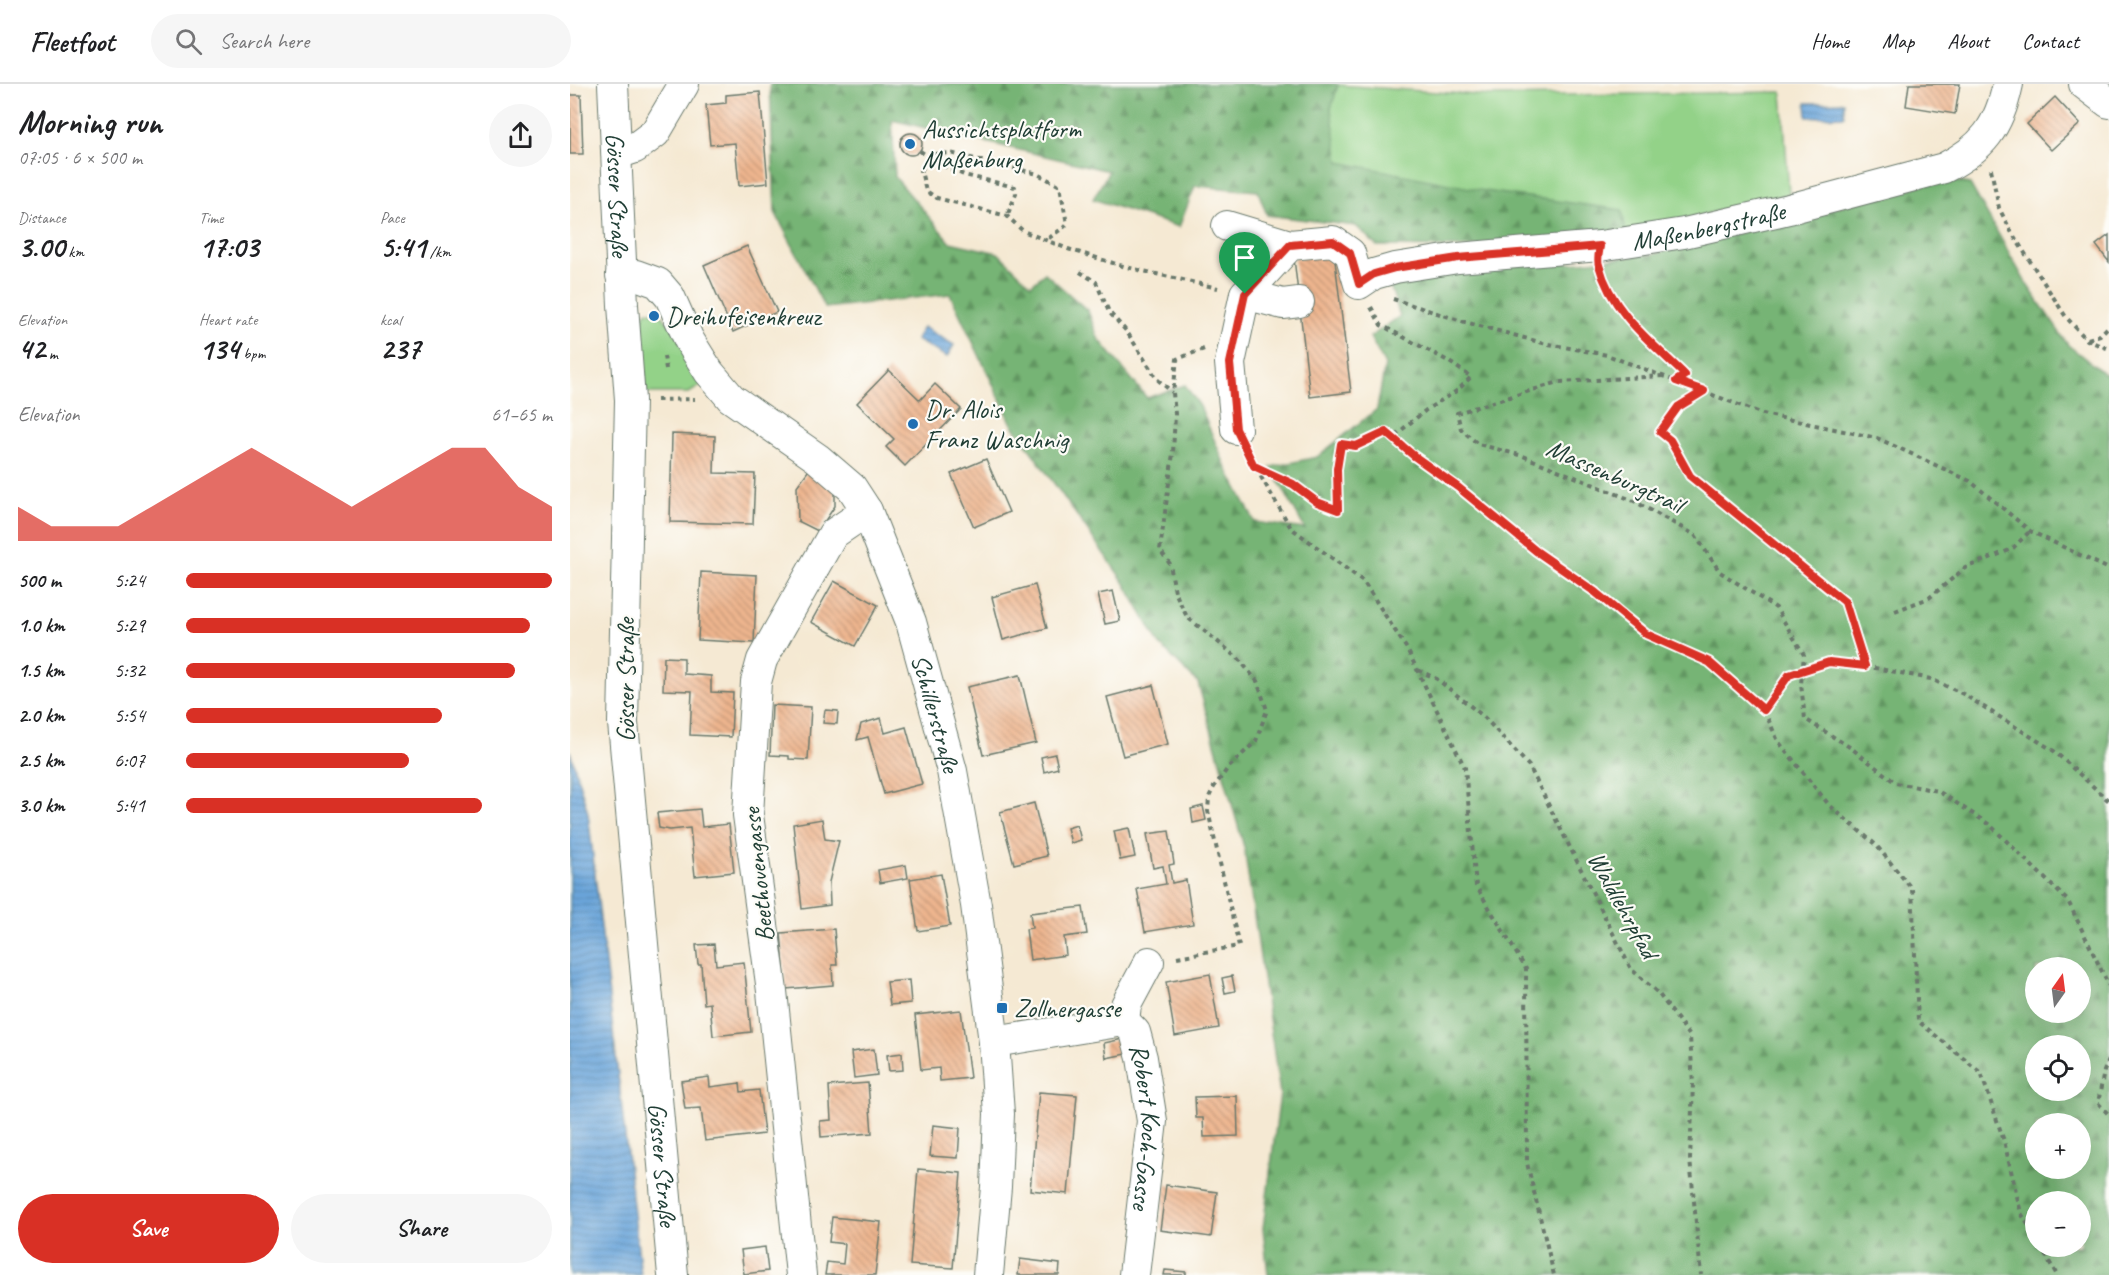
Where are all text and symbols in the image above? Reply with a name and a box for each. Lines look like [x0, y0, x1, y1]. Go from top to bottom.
search box [151, 14, 571, 68]
text: Fleetfoot [30, 24, 115, 59]
icon: search [172, 25, 205, 58]
text: Search here [220, 27, 309, 55]
text: Home [1811, 28, 1849, 54]
text: Map [1882, 28, 1914, 54]
text: About [1947, 28, 1989, 54]
text: Contact [2022, 28, 2079, 54]
text: Morning run [18, 101, 162, 143]
button: share [489, 104, 552, 167]
place label: Aussichtsplatform Maßenburg [922, 113, 1083, 176]
street label: Gösser Straße [599, 132, 637, 260]
marker: Aussichtsplatform Maßenburg [903, 137, 917, 151]
text: 07:05 · 6 × 500 m [18, 145, 142, 170]
street label: Maßenbergstraße [1630, 193, 1790, 257]
text: Distance [18, 208, 66, 228]
text: Time [199, 208, 223, 228]
text: Pace [380, 208, 405, 228]
text: 3.00 [18, 228, 64, 266]
text: 17:03 [199, 228, 259, 266]
text: 5:41 [380, 228, 426, 266]
pin [1219, 232, 1270, 294]
icon: arrive [1228, 241, 1261, 274]
text: km [64, 242, 84, 262]
text: /km [426, 242, 451, 262]
place label: Dreihufeisenkreuz [666, 300, 823, 333]
marker: Dreihufeisenkreuz [647, 309, 661, 323]
text: Elevation [18, 310, 67, 330]
text: Heart rate [199, 310, 257, 330]
text: kcal [380, 310, 401, 330]
text: 42 [18, 330, 45, 368]
text: 134 [199, 330, 240, 368]
text: 237 [380, 330, 420, 368]
text: m [45, 344, 58, 364]
text: bpm [240, 344, 265, 364]
place label: Dr. Alois Franz Waschnig [925, 393, 1070, 456]
text: Elevation [18, 402, 80, 427]
text: 61–65 m [491, 402, 552, 427]
marker: Dr. Alois Franz Waschnig [906, 417, 920, 431]
street label: Massenburgtrail [1542, 431, 1693, 523]
text: 500 m [18, 568, 61, 593]
text: 5:24 [114, 568, 145, 593]
text: 1.0 km [18, 613, 65, 638]
text: 5:29 [114, 613, 145, 638]
street label: Gösser Straße [609, 615, 642, 742]
street label: Schillerstraße [904, 650, 969, 778]
text: 1.5 km [18, 658, 64, 683]
text: 5:32 [114, 658, 145, 683]
text: 2.0 km [18, 703, 65, 728]
text: 5:54 [114, 703, 145, 728]
text: 2.5 km [18, 748, 64, 773]
text: 6:07 [114, 748, 145, 773]
text: 3.0 km [18, 793, 65, 818]
text: 5:41 [114, 793, 145, 818]
street label: Beethovengasse [734, 805, 781, 944]
street label: Waldlehrpfad [1580, 846, 1668, 968]
north arrow [2025, 957, 2091, 1023]
map controls [2025, 957, 2091, 1257]
place label: Zollnergasse [1014, 992, 1123, 1025]
marker: Zollnergasse [995, 1001, 1009, 1015]
button: locate [2025, 1035, 2091, 1101]
street label: Robert Koch-Gasse [1122, 1040, 1169, 1213]
street label: Gösser Straße [641, 1101, 685, 1230]
button: + [2025, 1113, 2091, 1179]
button: − [2025, 1191, 2091, 1257]
button: Save [18, 1194, 279, 1263]
button: Share [291, 1194, 552, 1263]

